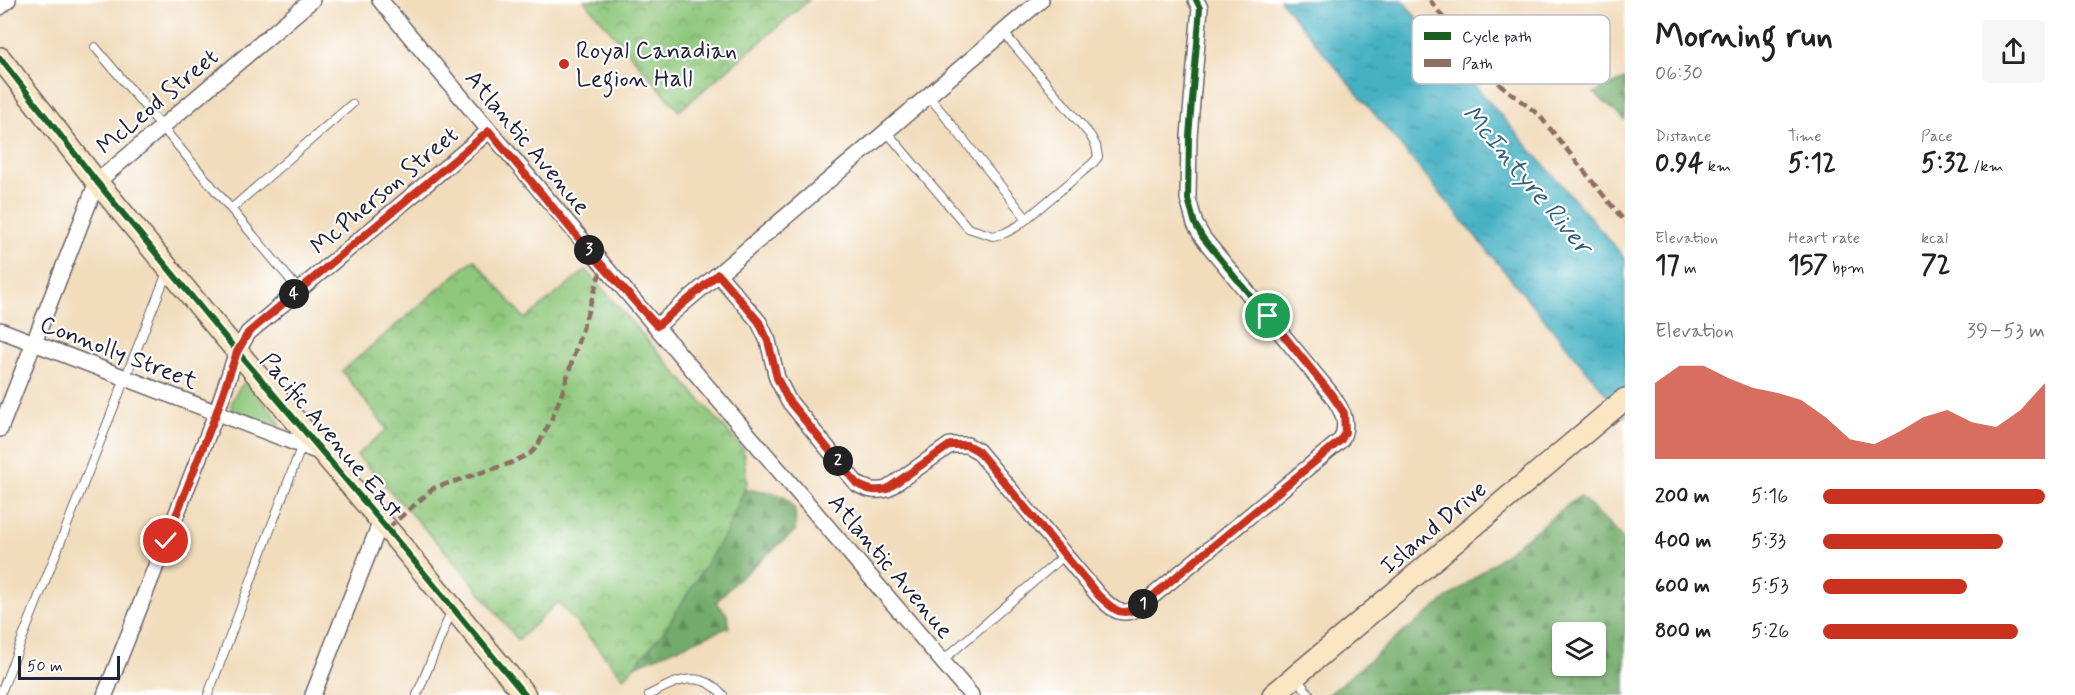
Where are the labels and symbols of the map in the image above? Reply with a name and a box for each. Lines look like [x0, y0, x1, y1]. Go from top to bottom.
legend [1412, 15, 1610, 84]
text: Cycle path [1462, 27, 1532, 48]
place label: Royal Canadian Legion Hall [576, 36, 737, 98]
street label: McLeod Street [91, 42, 225, 162]
text: Path [1462, 54, 1493, 75]
marker: Royal Canadian Legion Hall [557, 57, 571, 71]
street label: Atlantic Avenue [457, 64, 597, 222]
water label: McIntyre River [1454, 98, 1601, 265]
street label: McPherson Street [305, 120, 465, 262]
pin: 3 [574, 235, 604, 265]
pin: 4 [279, 279, 309, 309]
pin [1242, 290, 1293, 341]
street label: Connolly Street [35, 309, 202, 398]
street label: Pacific Avenue East [252, 347, 410, 526]
pin: 2 [823, 446, 853, 476]
street label: Island Drive [1374, 474, 1494, 582]
street label: Atlantic Avenue [820, 488, 960, 646]
pin [140, 515, 191, 566]
pin: 1 [1128, 589, 1158, 619]
scale bar [18, 653, 120, 680]

